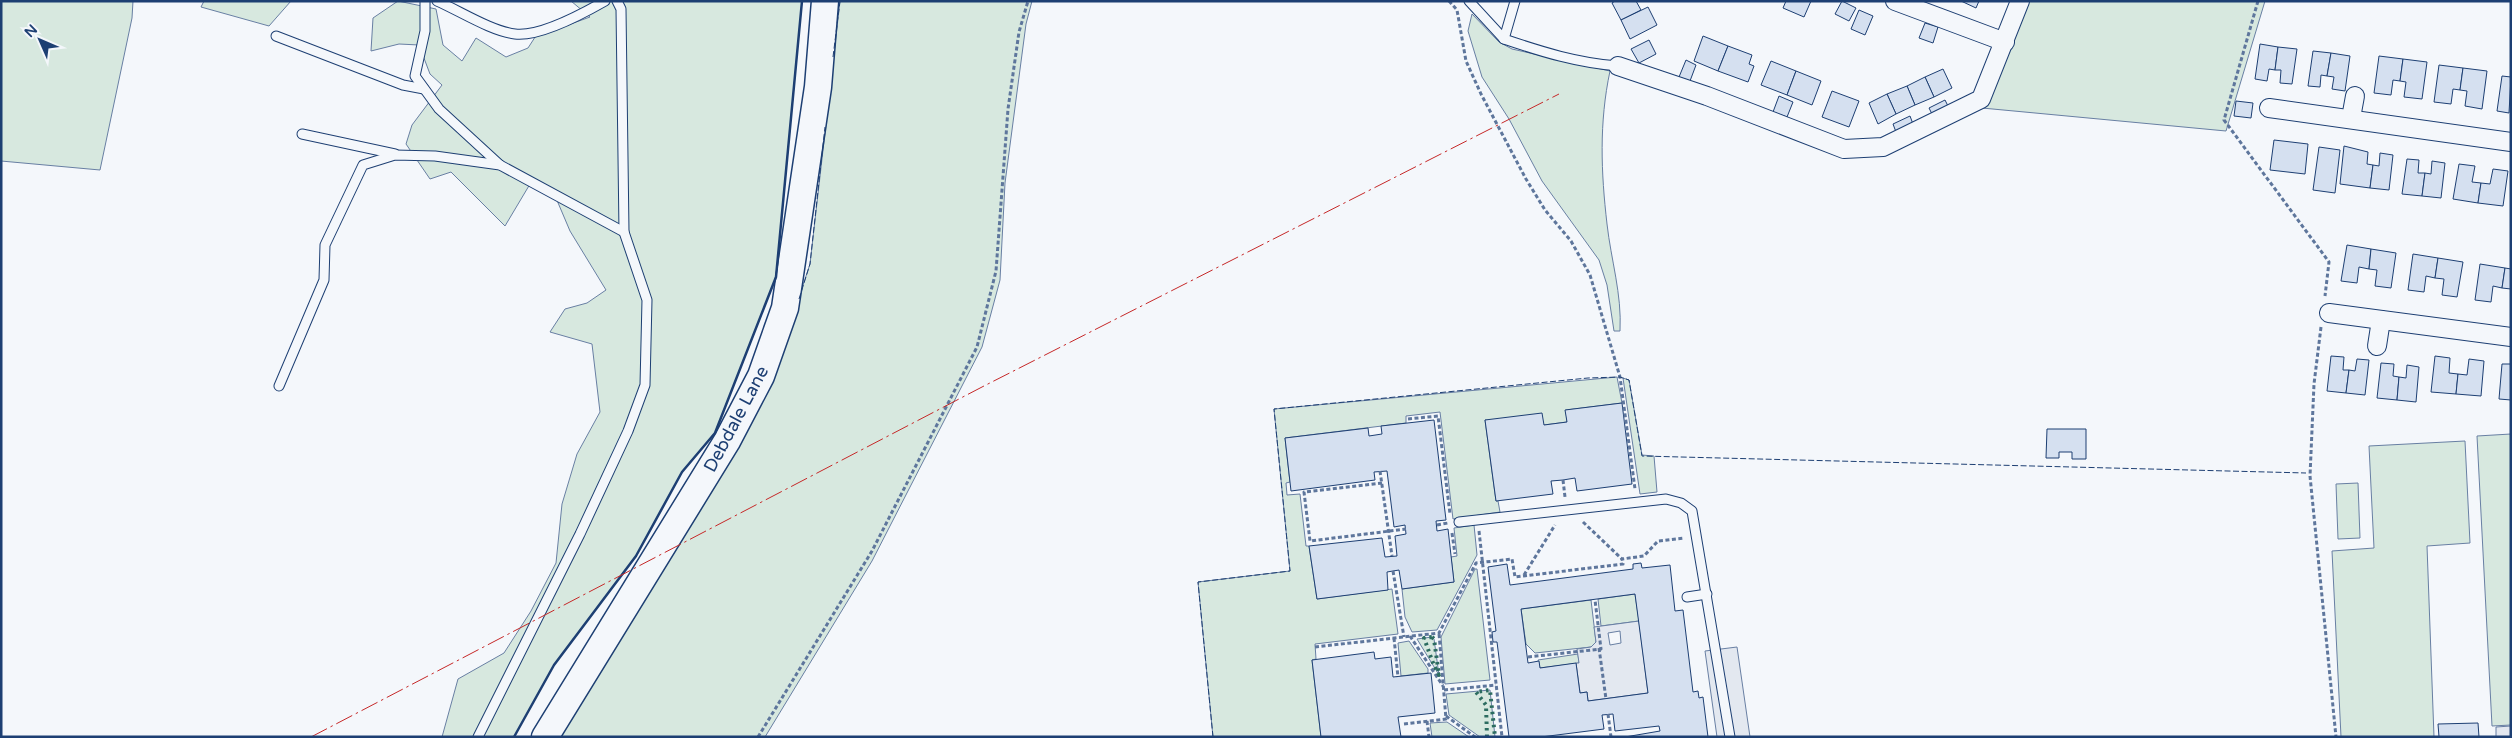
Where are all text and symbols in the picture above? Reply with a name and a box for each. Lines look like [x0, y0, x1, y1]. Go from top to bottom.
north arrow [15, 15, 65, 65]
text: N [21, 21, 41, 41]
street label: Debdale Lane [699, 362, 773, 476]

